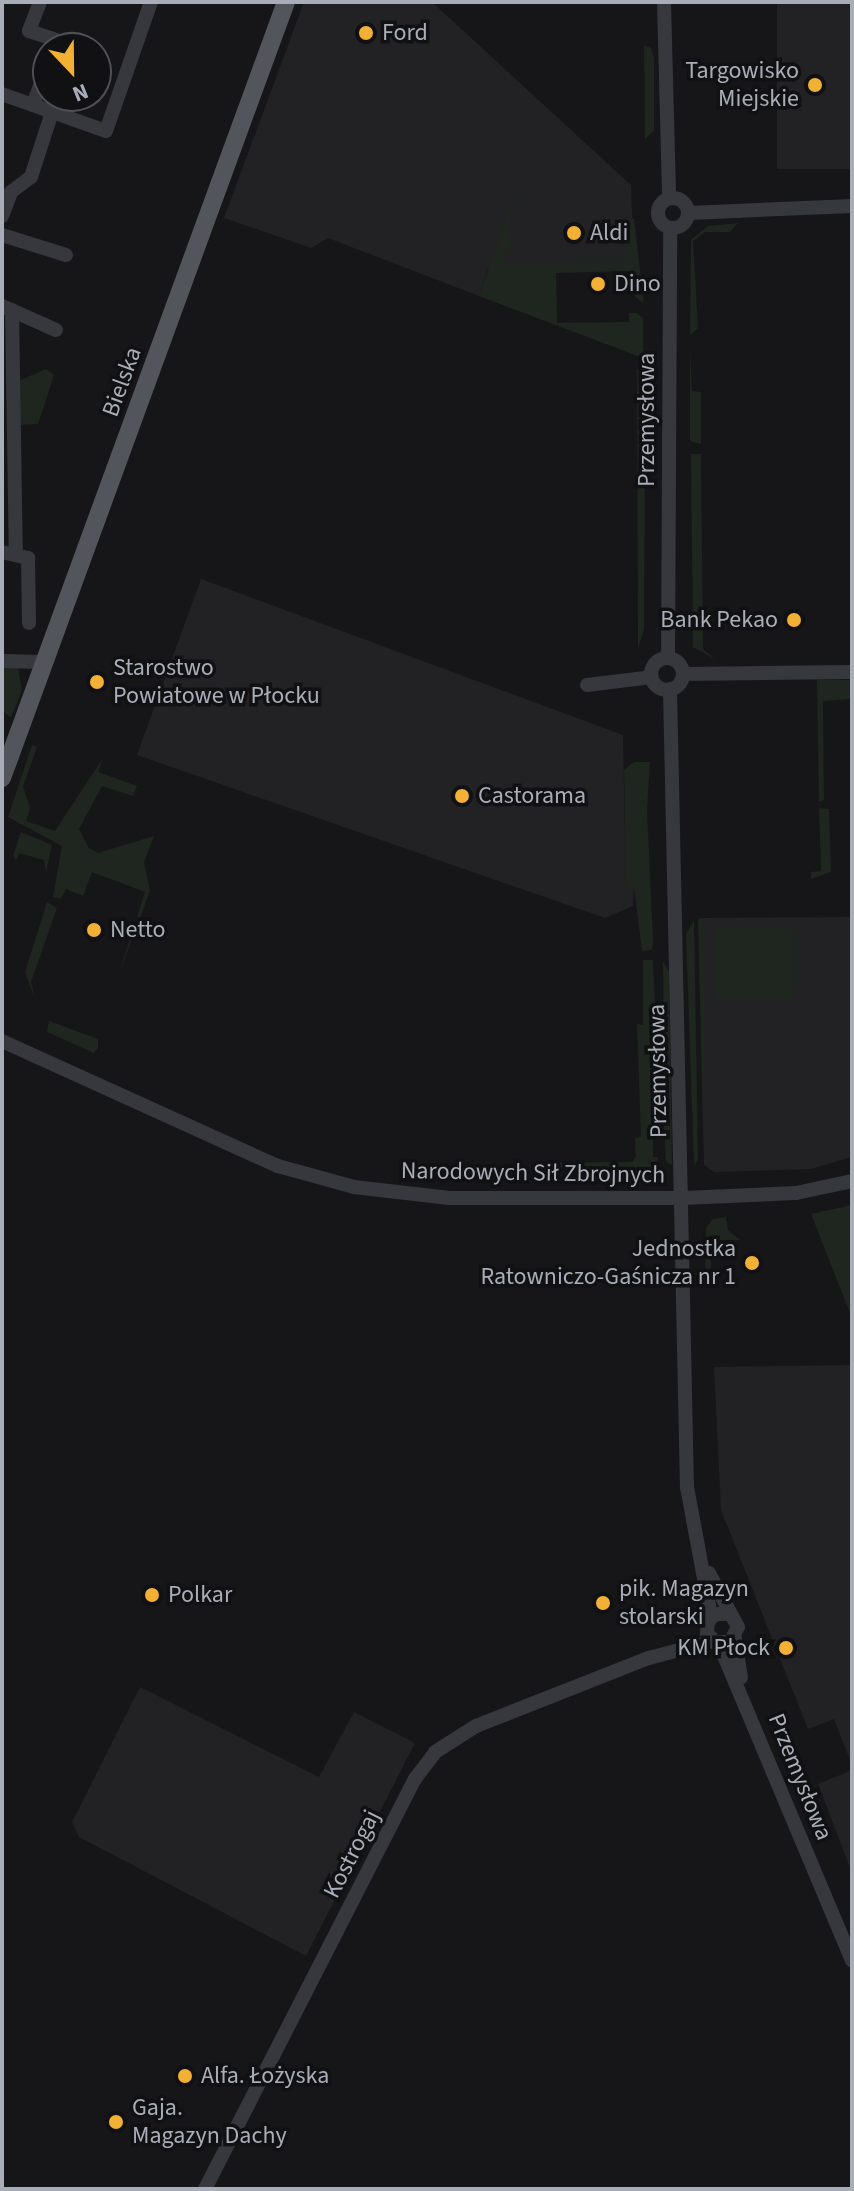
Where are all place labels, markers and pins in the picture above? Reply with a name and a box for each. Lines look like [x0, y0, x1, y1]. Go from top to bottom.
place label: Ford [382, 19, 428, 47]
marker: Ford [357, 24, 375, 42]
place label: Targowisko Miejskie [685, 57, 799, 113]
marker: Targowisko Miejskie [806, 76, 824, 94]
place label: Aldi [590, 219, 628, 247]
marker: Aldi [565, 224, 583, 242]
place label: Dino [614, 270, 661, 298]
marker: Dino [589, 275, 607, 293]
place label: Bank Pekao [660, 606, 778, 634]
marker: Bank Pekao [785, 611, 803, 629]
place label: Starostwo Powiatowe w Płocku [113, 654, 320, 710]
marker: Starostwo Powiatowe w Płocku [88, 673, 106, 691]
place label: Castorama [478, 782, 586, 810]
marker: Castorama [453, 787, 471, 805]
place label: Netto [110, 916, 166, 944]
marker: Netto [85, 921, 103, 939]
place label: Jednostka Ratowniczo-Gaśnicza nr 1 [480, 1235, 736, 1291]
marker: Jednostka Ratowniczo-Gaśnicza nr 1 [743, 1254, 761, 1272]
place label: pik. Magazyn stolarski [619, 1575, 749, 1631]
place label: Polkar [168, 1581, 232, 1609]
marker: Polkar [143, 1586, 161, 1604]
marker: pik. Magazyn stolarski [594, 1594, 612, 1612]
place label: KM Płock [677, 1634, 770, 1662]
marker: KM Płock [777, 1639, 795, 1657]
place label: Alfa. Łożyska [201, 2062, 329, 2090]
marker: Alfa. Łożyska [176, 2067, 194, 2085]
place label: Gaja. Magazyn Dachy [132, 2094, 287, 2150]
marker: Gaja. Magazyn Dachy [107, 2113, 125, 2131]

